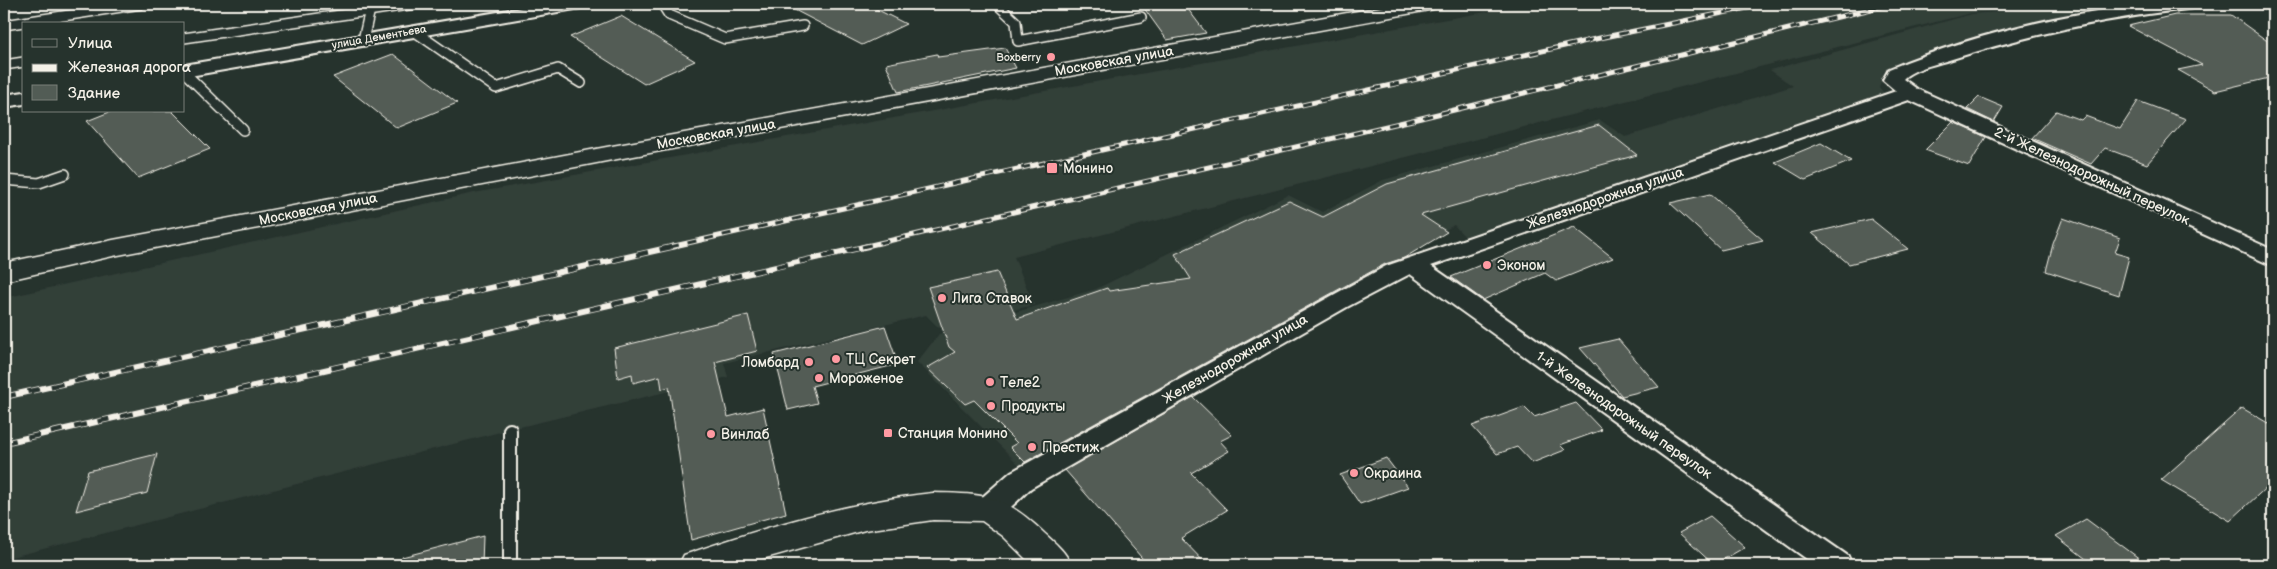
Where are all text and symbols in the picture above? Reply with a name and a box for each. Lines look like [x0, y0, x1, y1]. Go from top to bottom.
legend [22, 22, 185, 112]
street label: улица Дементьева [331, 22, 428, 52]
text: Улица [68, 34, 113, 53]
street label: Московская улица [1053, 42, 1175, 80]
place label: Boxberry [996, 51, 1041, 64]
marker: Boxberry [1045, 51, 1057, 63]
text: Железная дорога [68, 58, 191, 77]
text: Здание [68, 84, 120, 103]
street label: Московская улица [655, 115, 777, 153]
street label: 2-й Железнодорожный переулок [1992, 123, 2193, 229]
place label: Монино [1063, 160, 1113, 177]
marker: Монино [1045, 161, 1059, 175]
street label: Железнодорожная улица [1525, 163, 1686, 233]
street label: Московская улица [257, 189, 379, 229]
place label: Эконом [1497, 257, 1545, 274]
marker: Эконом [1481, 259, 1493, 271]
place label: Лига Ставок [951, 290, 1033, 307]
marker: Лига Ставок [936, 292, 948, 304]
street label: Железнодорожная улица [1160, 310, 1311, 407]
street label: 1-й Железнодорожный переулок [1533, 348, 1716, 483]
place label: ТЦ Секрет [846, 351, 916, 368]
marker: ТЦ Секрет [830, 353, 842, 365]
place label: Ломбард [741, 354, 799, 371]
marker: Ломбард [803, 356, 815, 368]
place label: Мороженое [829, 370, 904, 387]
marker: Мороженое [813, 372, 825, 384]
place label: Теле2 [1000, 374, 1041, 391]
marker: Теле2 [984, 376, 996, 388]
place label: Продукты [1001, 398, 1065, 415]
marker: Продукты [985, 400, 997, 412]
place label: Станция Монино [898, 425, 1008, 442]
place label: Винлаб [721, 426, 770, 443]
marker: Станция Монино [882, 427, 894, 439]
marker: Винлаб [705, 428, 717, 440]
place label: Престиж [1042, 439, 1099, 456]
marker: Престиж [1026, 441, 1038, 453]
place label: Окраина [1364, 465, 1422, 482]
marker: Окраина [1348, 467, 1360, 479]

